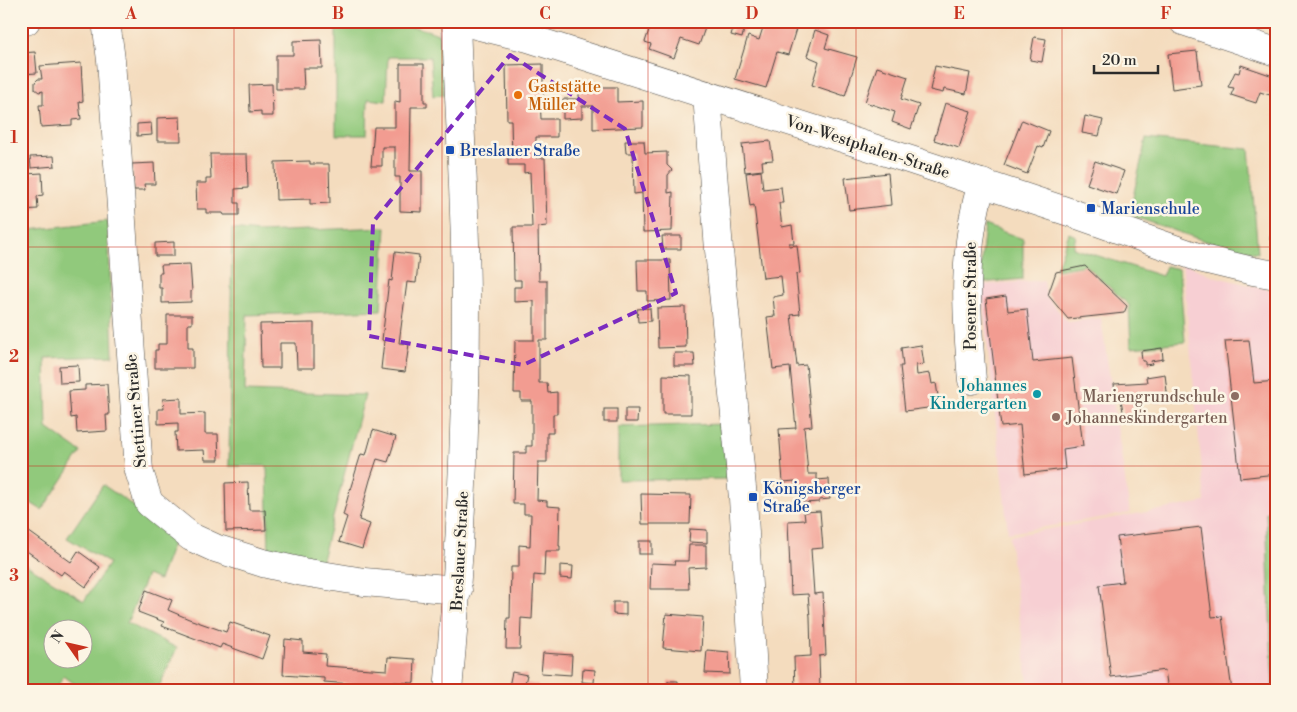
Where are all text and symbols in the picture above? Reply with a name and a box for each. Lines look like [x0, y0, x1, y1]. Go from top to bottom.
text: A [124, 4, 137, 24]
text: B [332, 4, 344, 24]
text: C [539, 4, 551, 24]
text: D [746, 4, 759, 24]
text: E [953, 4, 965, 24]
text: F [1160, 4, 1172, 24]
scale bar [1094, 42, 1158, 74]
text: 20 m [1102, 51, 1137, 70]
place label: Gaststätte Müller [528, 77, 601, 115]
marker: Gaststätte Müller [512, 89, 524, 101]
street label: Von-Westphalen-Straße [782, 111, 952, 183]
text: 1 [10, 128, 18, 148]
place label: Breslauer Straße [459, 141, 580, 161]
marker: Breslauer Straße [444, 144, 456, 156]
place label: Marienschule [1101, 199, 1200, 219]
marker: Marienschule [1085, 202, 1097, 214]
street label: Posener Straße [961, 242, 981, 350]
text: 2 [9, 347, 19, 367]
street label: Stettiner Straße [121, 353, 151, 469]
place label: Johannes Kindergarten [930, 376, 1027, 414]
place label: Mariengrundschule [1082, 387, 1225, 407]
marker: Johannes Kindergarten [1031, 388, 1043, 400]
marker: Mariengrundschule [1229, 390, 1241, 402]
place label: Johanneskindergarten [1065, 408, 1228, 428]
marker: Johanneskindergarten [1050, 411, 1062, 423]
place label: Königsberger Straße [763, 479, 861, 517]
street label: Breslauer Straße [447, 491, 473, 613]
marker: Königsberger Straße [747, 491, 759, 503]
text: 3 [9, 566, 19, 586]
north arrow [42, 620, 92, 670]
text: N [47, 628, 69, 647]

